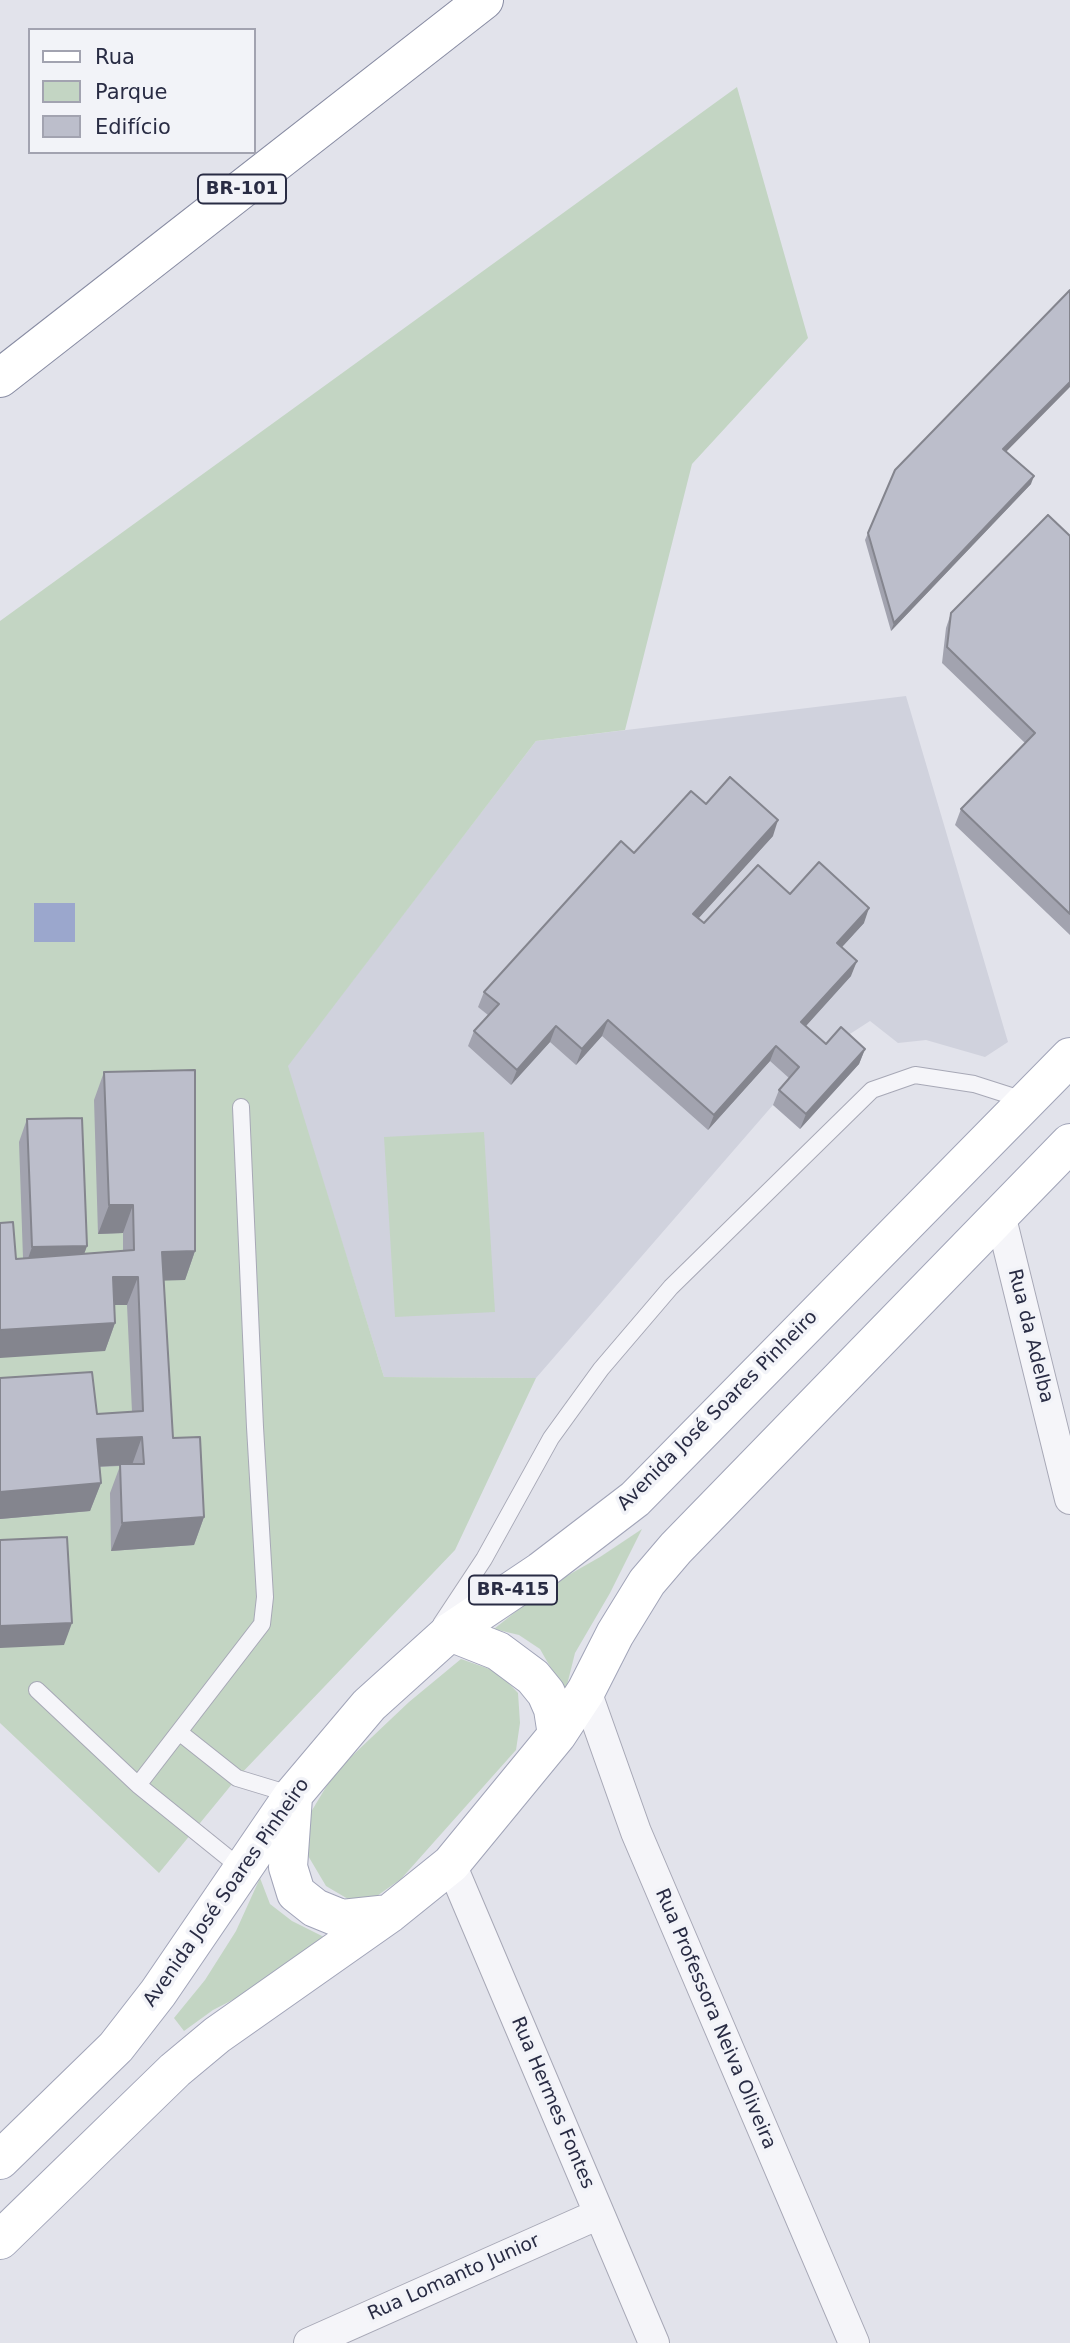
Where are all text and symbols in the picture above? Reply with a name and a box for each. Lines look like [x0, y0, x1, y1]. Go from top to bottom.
legend [28, 28, 256, 154]
text: Rua [95, 45, 135, 69]
text: Parque [95, 80, 167, 104]
text: Edifício [95, 115, 171, 139]
road number: BR-101 [198, 174, 286, 204]
street label: Rua da Adelba [1002, 1267, 1058, 1405]
street label: Avenida José Soares Pinheiro [613, 1306, 823, 1516]
road number: BR-415 [469, 1576, 557, 1604]
street label: Avenida José Soares Pinheiro [139, 1774, 315, 2012]
street label: Rua Professora Neiva Oliveira [650, 1885, 780, 2153]
street label: Rua Hermes Fontes [505, 2014, 599, 2192]
street label: Rua Lomanto Junior [365, 2230, 543, 2326]

